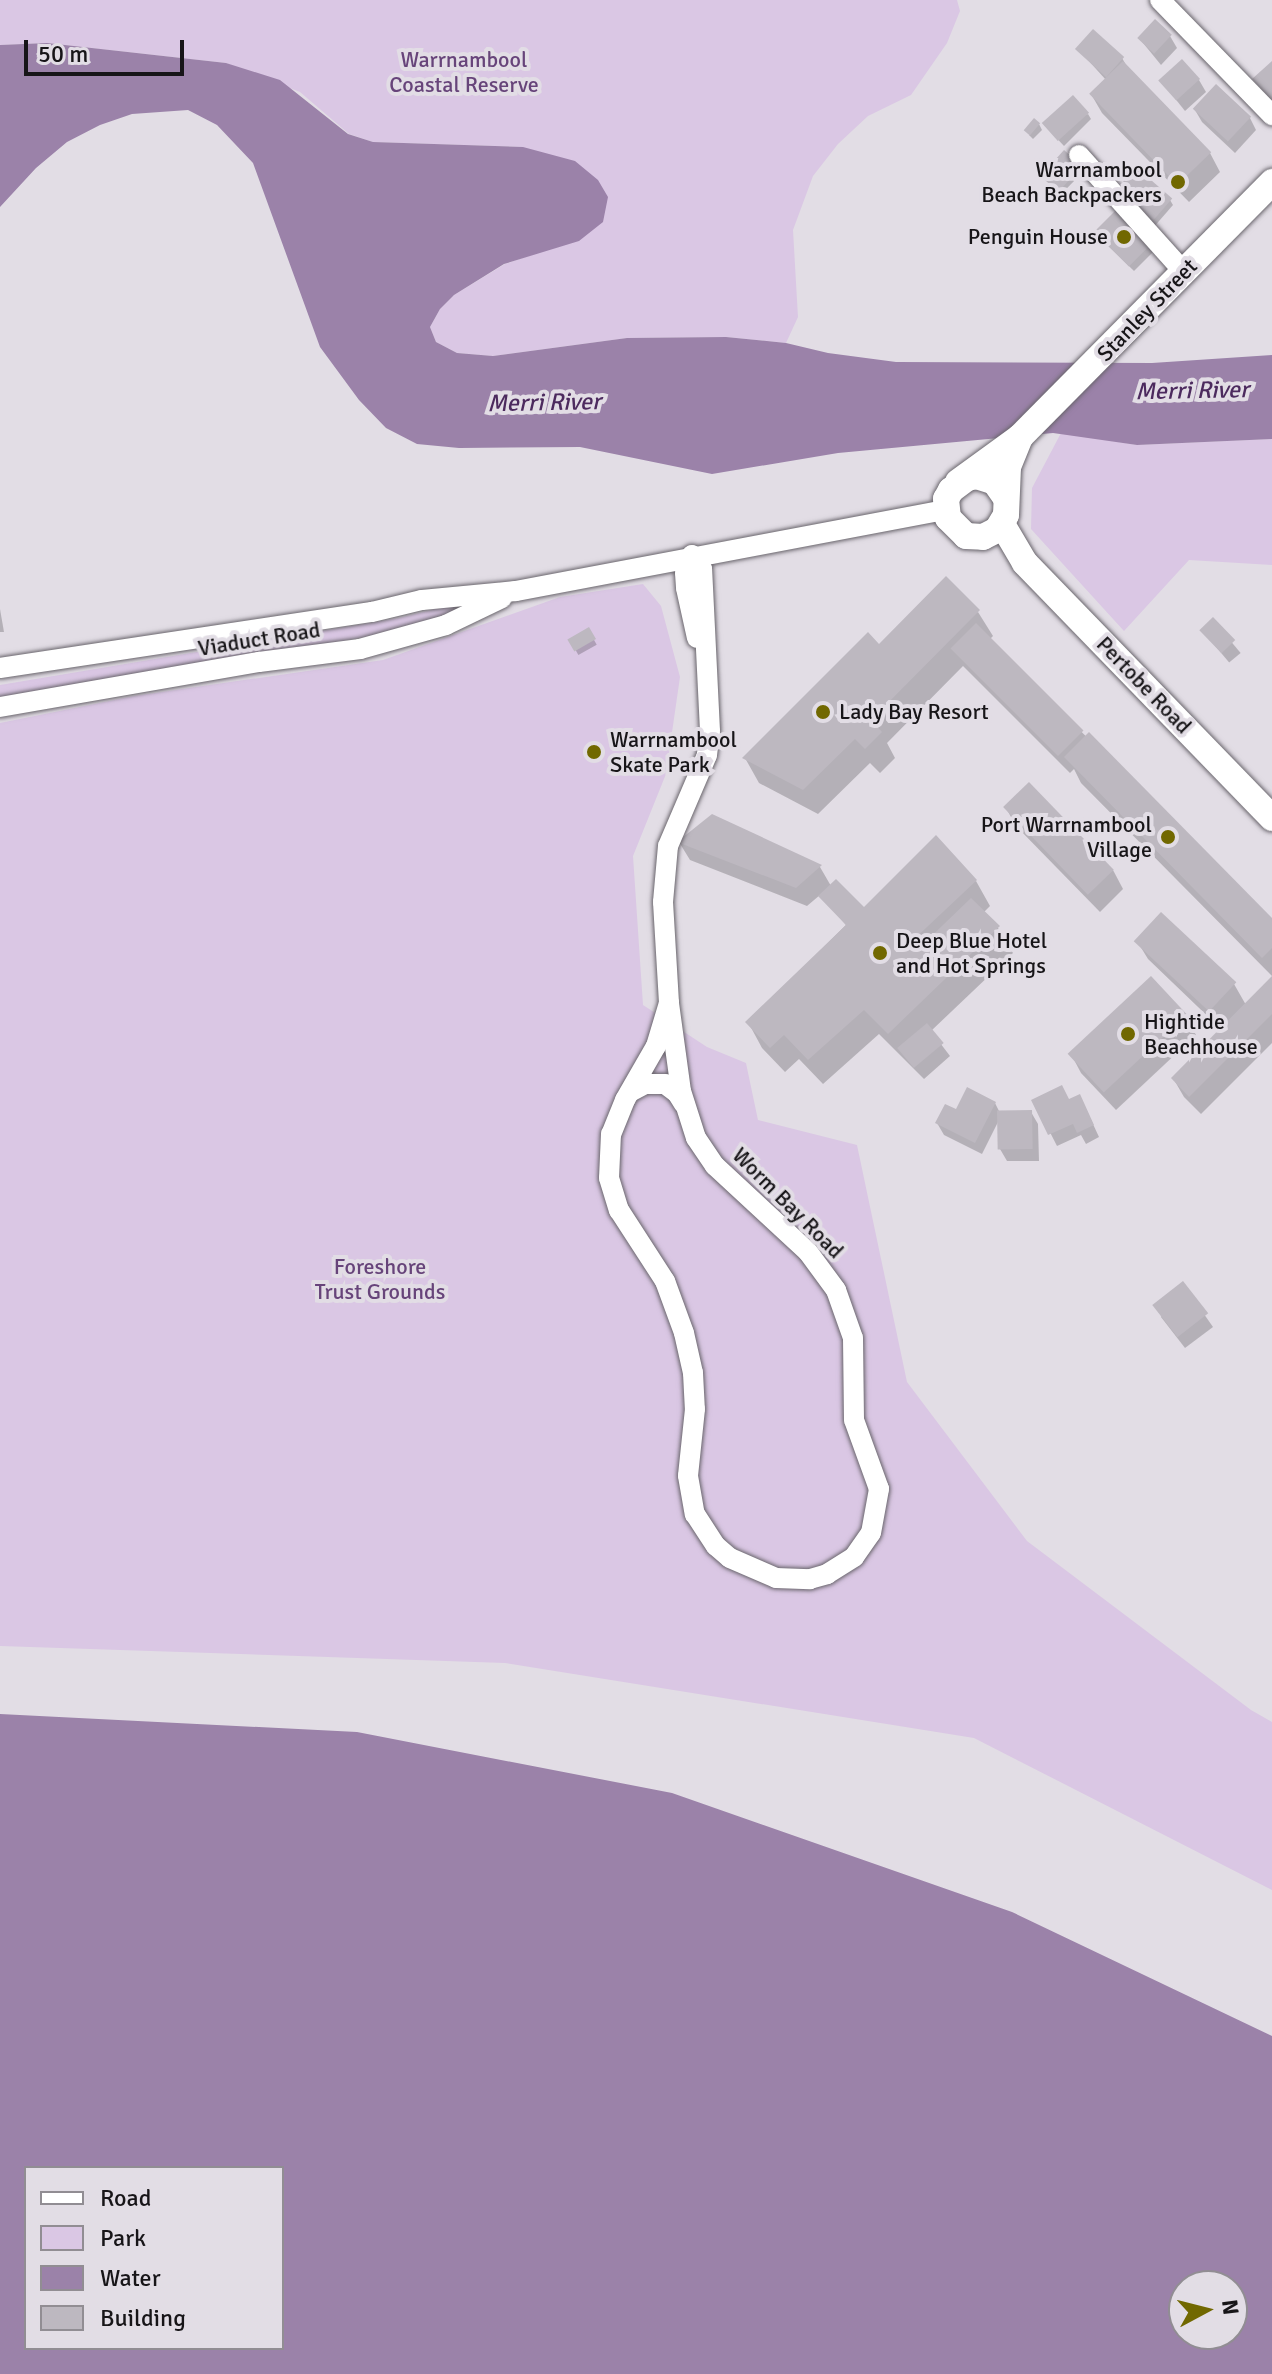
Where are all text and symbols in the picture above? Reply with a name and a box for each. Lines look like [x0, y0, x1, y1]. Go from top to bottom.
scale bar [28, 24, 188, 74]
text: 50 m [38, 39, 88, 69]
park label: Warrnambool Coastal Reserve [389, 46, 539, 98]
place label: Warrnambool Beach Backpackers [981, 156, 1162, 208]
marker: Warrnambool Beach Backpackers [1169, 173, 1187, 191]
place label: Penguin House [968, 224, 1108, 250]
marker: Penguin House [1115, 228, 1133, 246]
street label: Stanley Street [1091, 253, 1203, 367]
water label: Merri River [1135, 376, 1249, 406]
water label: Merri River [487, 388, 601, 418]
street label: Viaduct Road [196, 616, 322, 662]
street label: Pertobe Road [1091, 631, 1197, 739]
place label: Lady Bay Resort [839, 699, 989, 725]
marker: Lady Bay Resort [814, 703, 832, 721]
place label: Warrnambool Skate Park [610, 726, 737, 778]
marker: Warrnambool Skate Park [585, 743, 603, 761]
place label: Port Warrnambool Village [981, 811, 1152, 862]
marker: Port Warrnambool Village [1159, 828, 1177, 846]
place label: Deep Blue Hotel and Hot Springs [896, 927, 1047, 978]
marker: Deep Blue Hotel and Hot Springs [871, 944, 889, 962]
place label: Hightide Beachhouse [1144, 1008, 1258, 1060]
marker: Hightide Beachhouse [1119, 1025, 1137, 1043]
street label: Worm Bay Road [727, 1142, 849, 1264]
park label: Foreshore Trust Grounds [315, 1253, 445, 1304]
legend [24, 2166, 284, 2350]
text: Road [100, 2183, 151, 2213]
text: Park [100, 2223, 146, 2253]
text: Water [100, 2263, 160, 2293]
north arrow [1168, 2270, 1248, 2350]
text: N [1216, 2298, 1245, 2317]
text: Building [100, 2303, 186, 2333]

